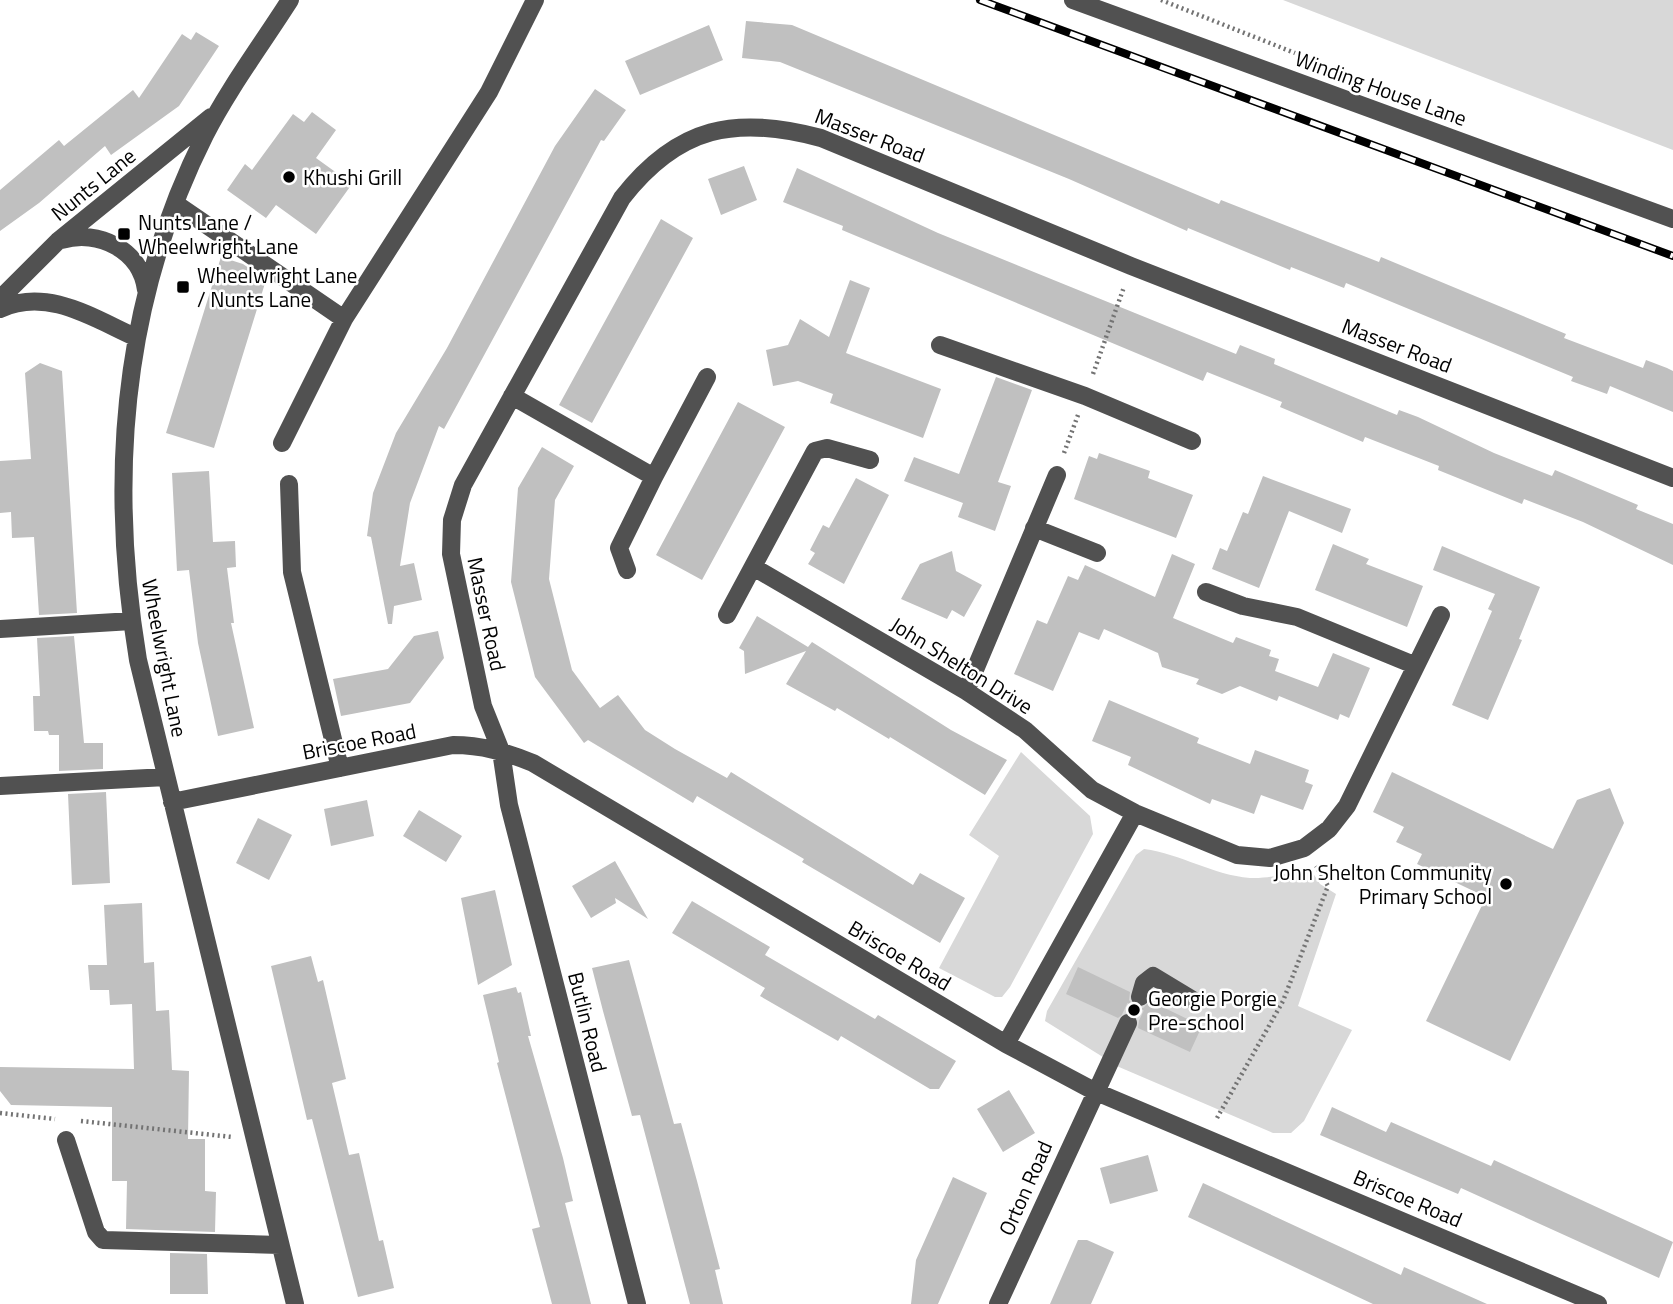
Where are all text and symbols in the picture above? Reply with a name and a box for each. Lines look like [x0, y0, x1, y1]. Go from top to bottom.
street label: Winding House Lane [1291, 42, 1471, 134]
street label: Masser Road [810, 99, 930, 171]
street label: Nunts Lane [44, 140, 142, 228]
place label: Khushi Grill [303, 161, 402, 193]
marker: Khushi Grill [281, 169, 297, 185]
place label: Nunts Lane / Wheelwright Lane [138, 206, 298, 262]
marker: Nunts Lane / Wheelwright Lane [116, 226, 132, 242]
place label: Wheelwright Lane / Nunts Lane [197, 259, 357, 315]
marker: Wheelwright Lane / Nunts Lane [175, 279, 191, 295]
street label: Masser Road [1337, 309, 1457, 381]
street label: Masser Road [459, 554, 515, 674]
street label: Wheelwright Lane [134, 576, 196, 740]
street label: John Shelton Drive [885, 608, 1039, 722]
street label: Briscoe Road [299, 714, 419, 768]
place label: John Shelton Community Primary School [1273, 856, 1492, 912]
marker: John Shelton Community Primary School [1498, 876, 1514, 892]
street label: Briscoe Road [842, 912, 958, 998]
street label: Butlin Road [560, 969, 616, 1075]
place label: Georgie Porgie Pre-school [1148, 982, 1277, 1038]
marker: Georgie Porgie Pre-school [1126, 1002, 1142, 1018]
street label: Orton Road [990, 1135, 1060, 1241]
street label: Briscoe Road [1349, 1161, 1467, 1235]

